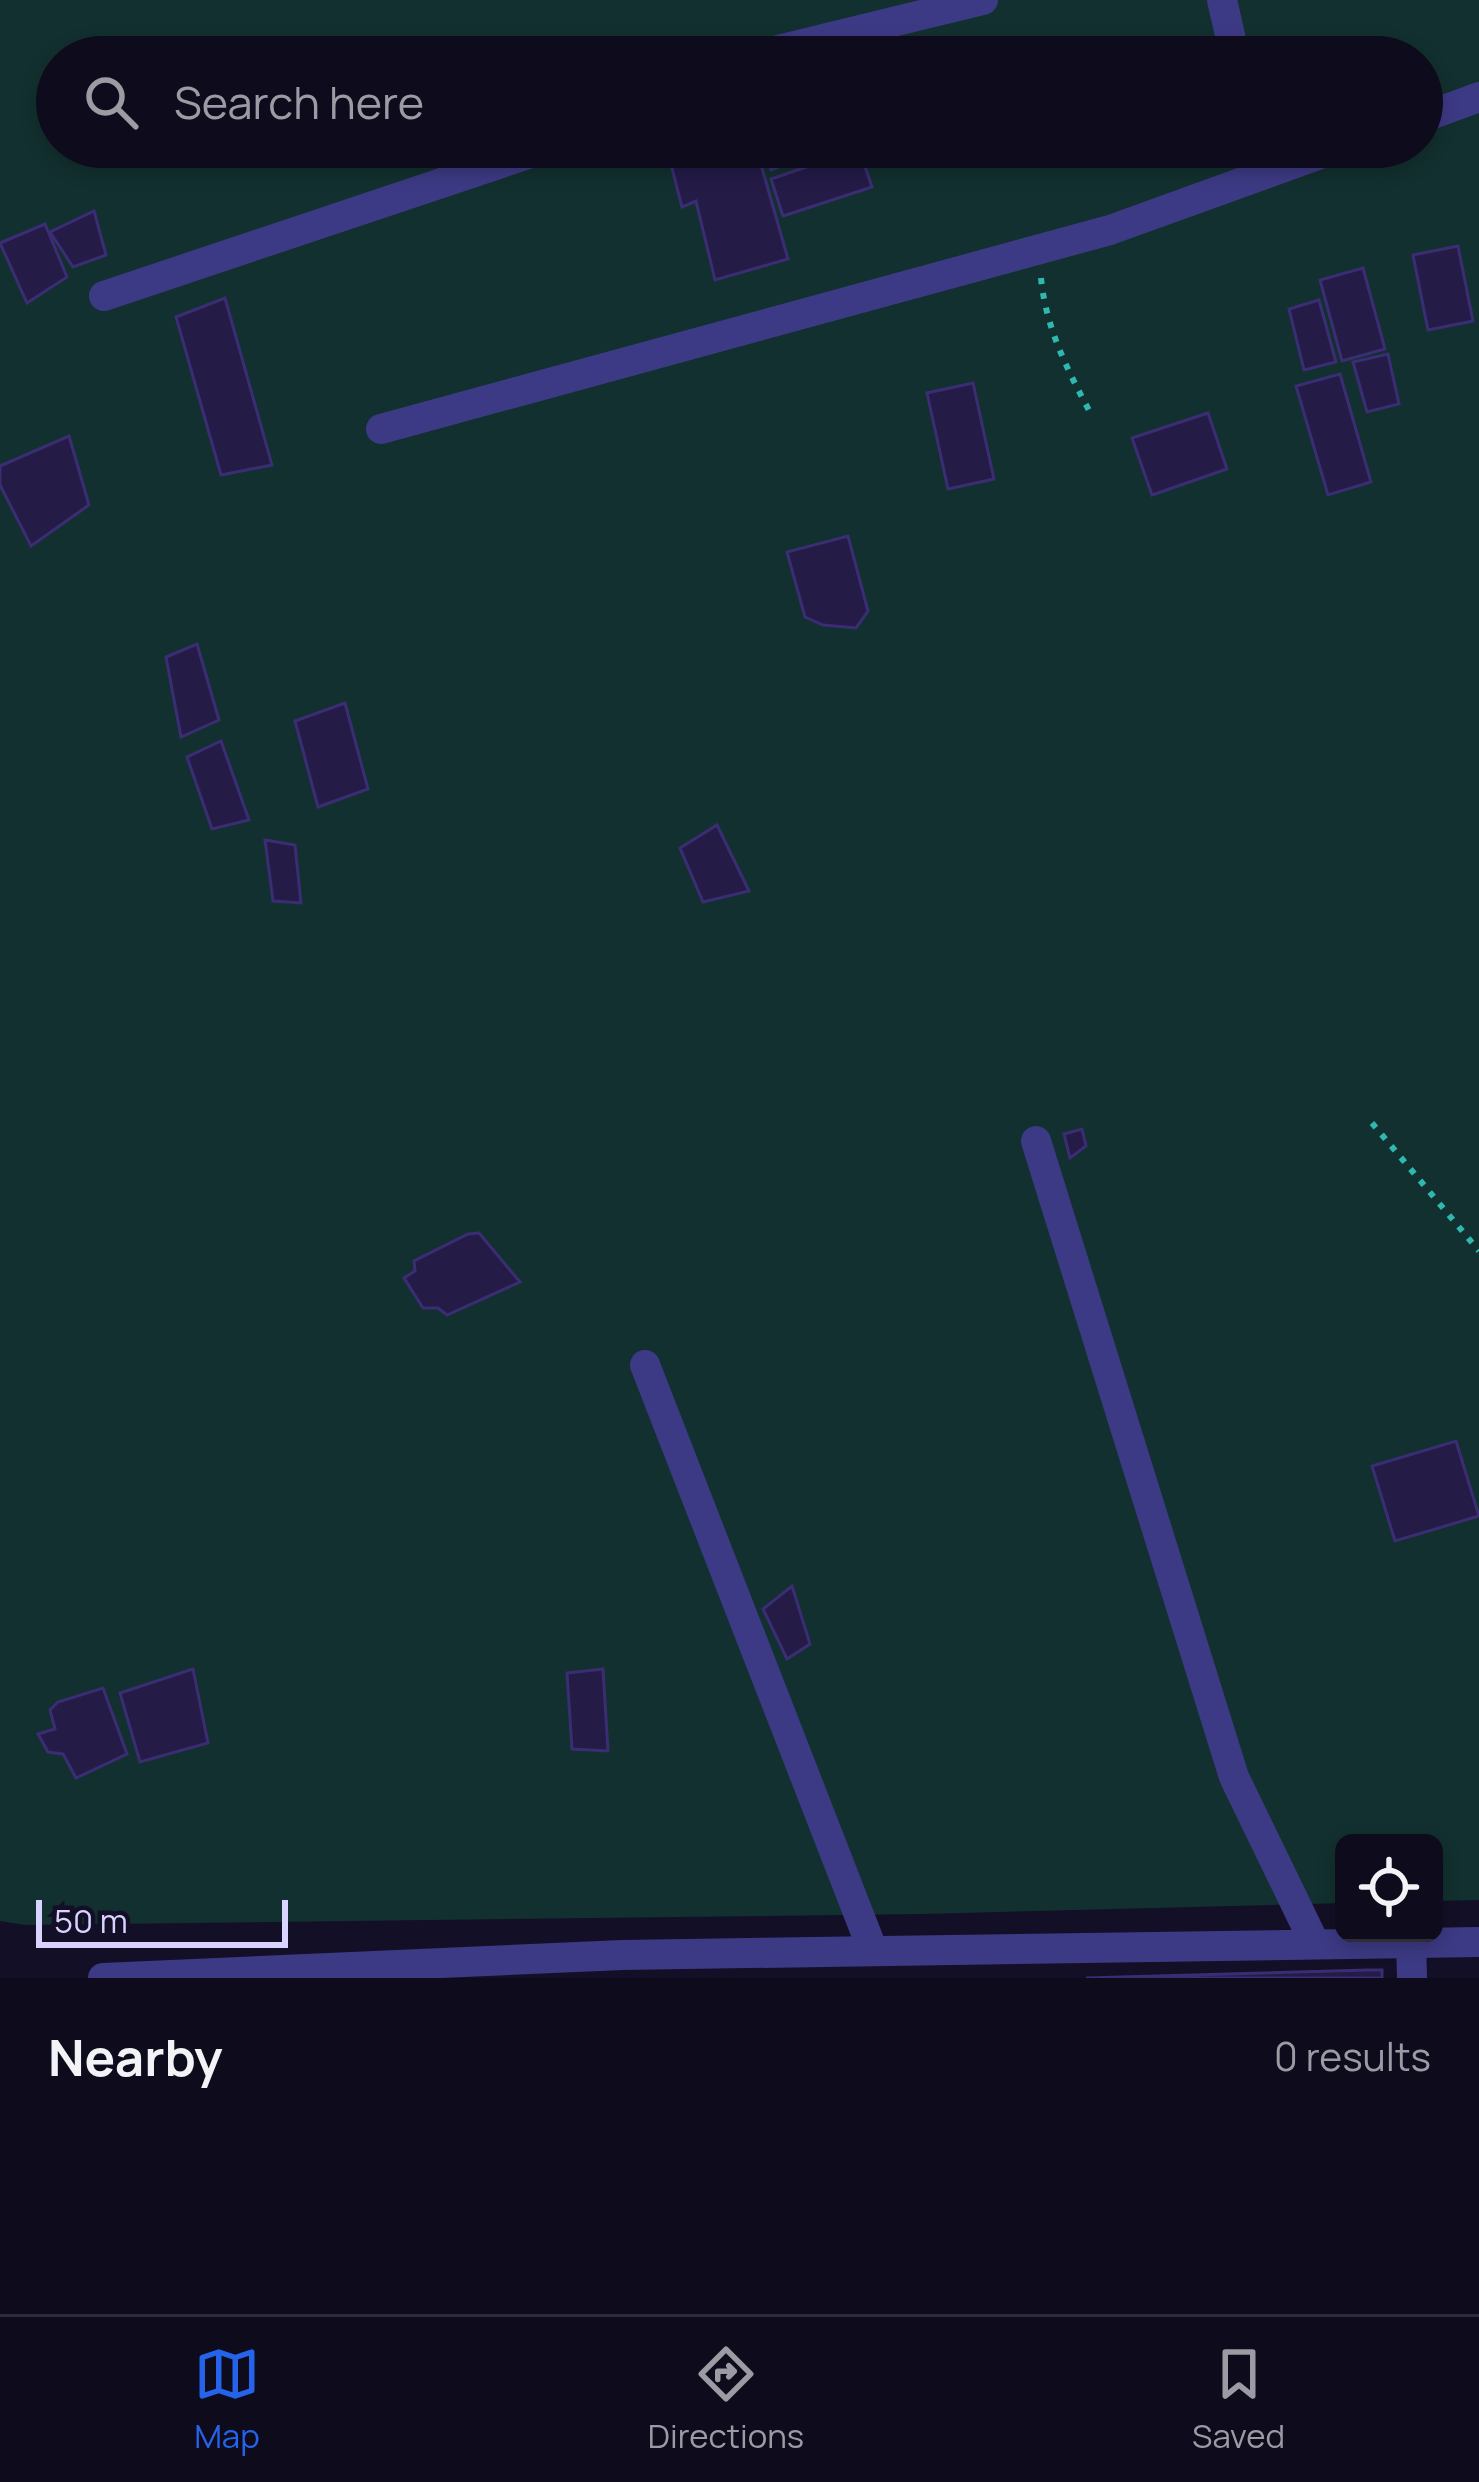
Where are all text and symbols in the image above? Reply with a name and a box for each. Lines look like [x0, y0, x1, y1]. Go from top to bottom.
search box [36, 36, 1443, 168]
icon: search [78, 69, 144, 135]
text: Search here [174, 71, 424, 133]
map controls [1335, 1834, 1443, 1942]
button: locate [1335, 1834, 1443, 1942]
scale bar [36, 1894, 288, 1947]
text: 50 m [54, 1898, 128, 1943]
text: Nearby [48, 2022, 223, 2091]
text: 0 results [1274, 2029, 1431, 2083]
tab: Map [194, 2341, 260, 2458]
tab: Directions [648, 2341, 804, 2458]
tab: Saved [1192, 2341, 1285, 2458]

